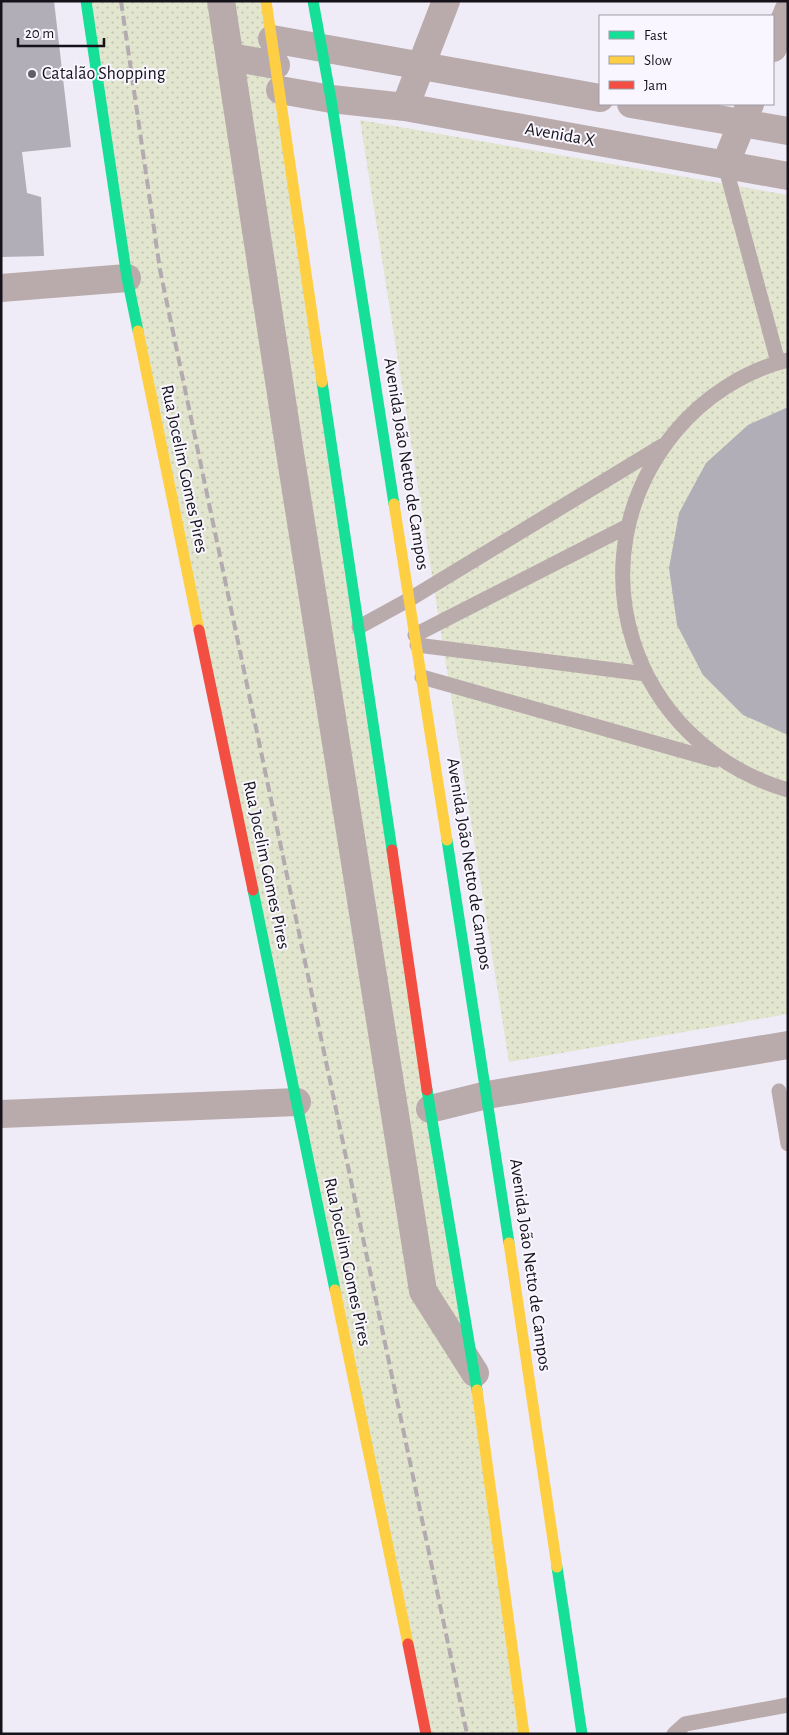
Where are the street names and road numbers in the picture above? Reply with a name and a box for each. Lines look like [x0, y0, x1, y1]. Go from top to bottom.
street label: Avenida X [524, 120, 597, 150]
street label: Avenida João Netto de Campos [380, 357, 432, 571]
street label: Rua Jocelim Gomes Pires [157, 383, 211, 555]
street label: Avenida João Netto de Campos [443, 757, 495, 971]
street label: Rua Jocelim Gomes Pires [239, 779, 293, 951]
street label: Avenida João Netto de Campos [506, 1158, 554, 1372]
street label: Rua Jocelim Gomes Pires [320, 1176, 374, 1348]

